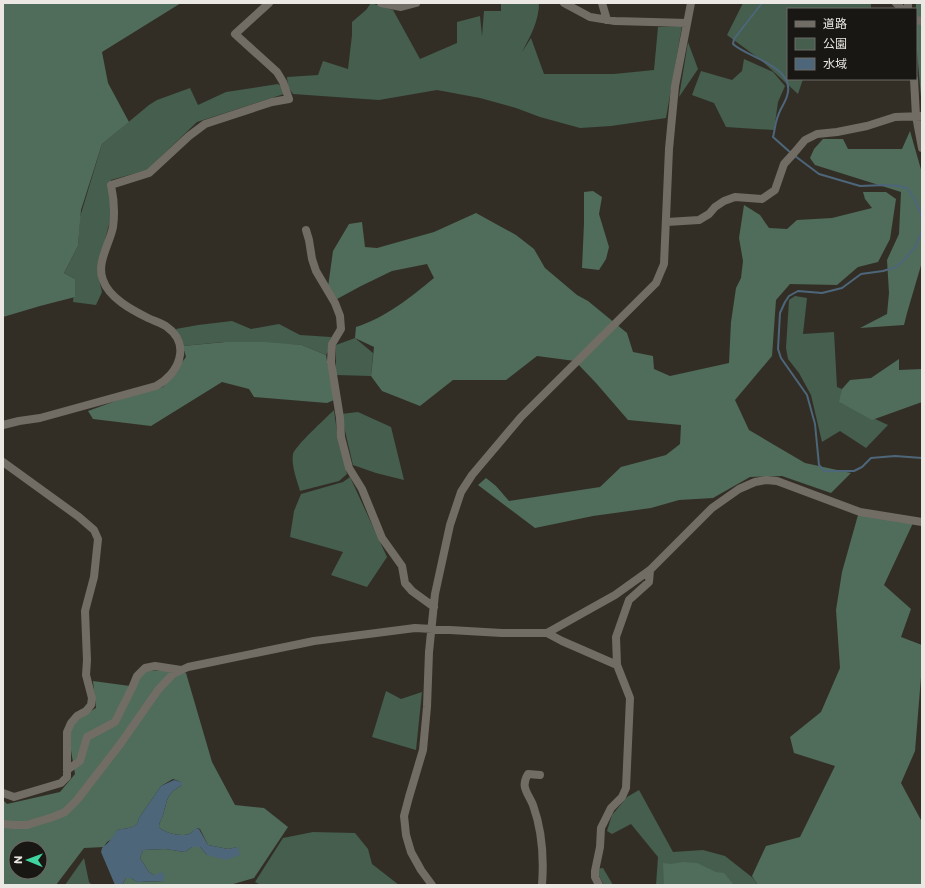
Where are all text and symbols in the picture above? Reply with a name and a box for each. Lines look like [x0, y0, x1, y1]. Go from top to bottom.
legend [787, 8, 917, 80]
text: 道路 [823, 16, 847, 30]
text: 公園 [823, 36, 847, 50]
text: 水域 [823, 56, 847, 70]
north arrow [8, 840, 48, 880]
text: N [11, 856, 24, 864]

